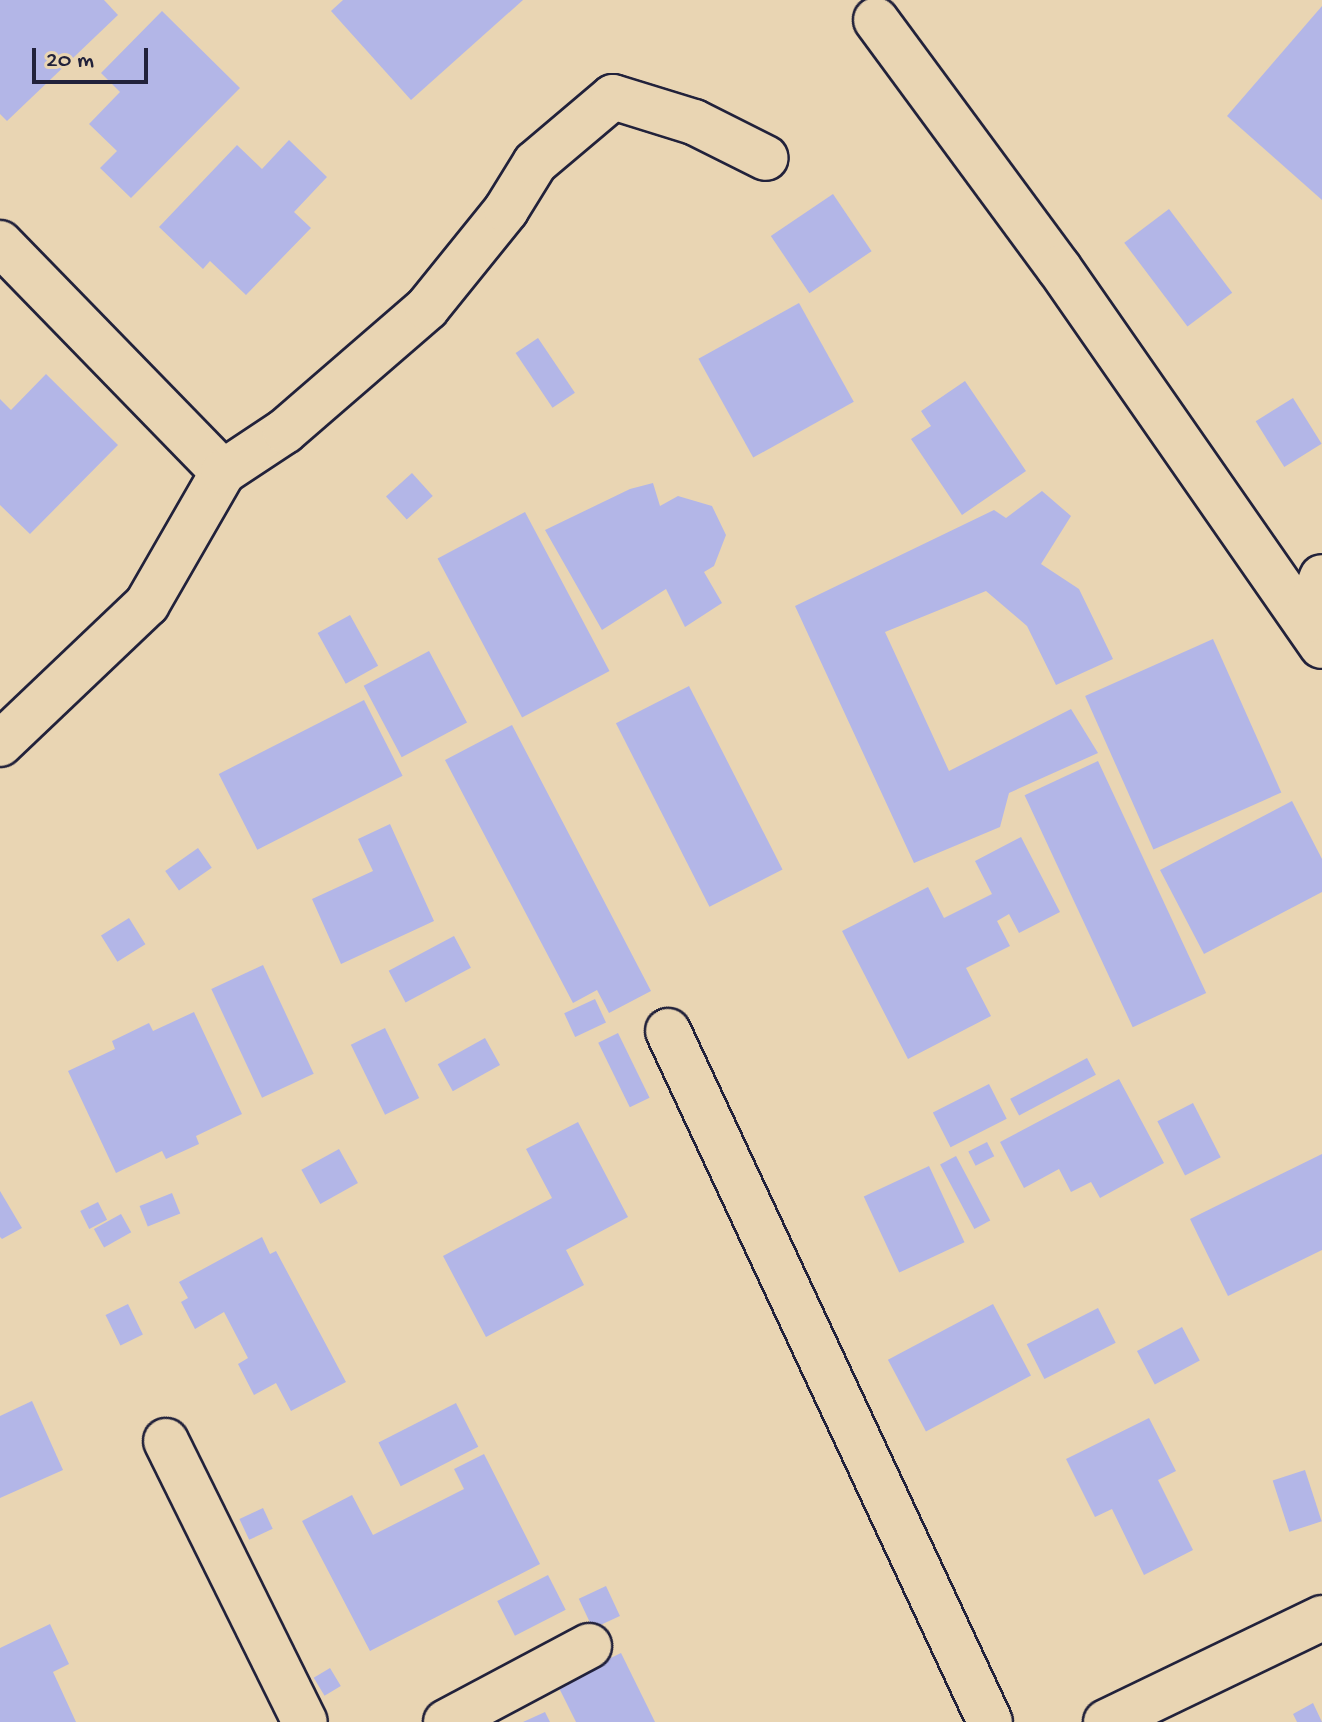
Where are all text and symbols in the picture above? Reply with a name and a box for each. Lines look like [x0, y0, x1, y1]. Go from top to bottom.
scale bar [36, 32, 152, 82]
text: 20 m [46, 47, 94, 76]

